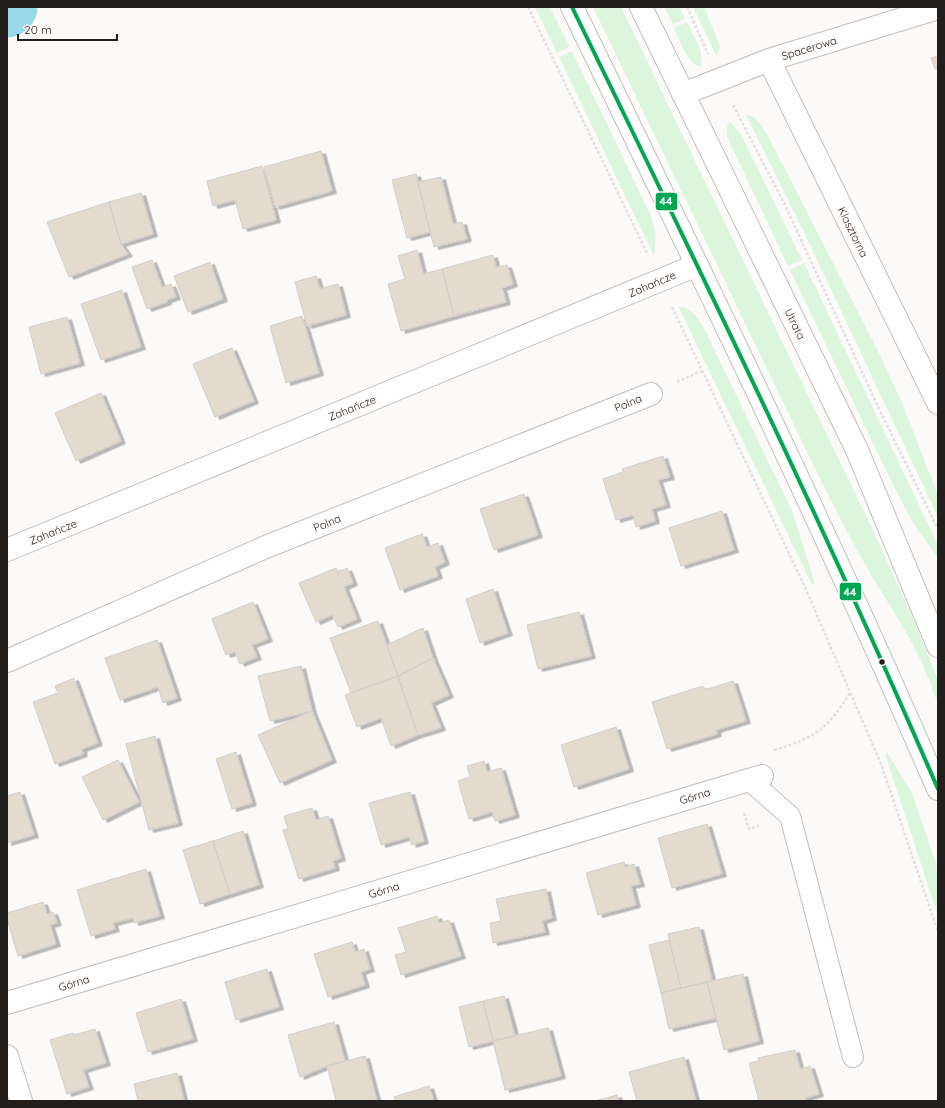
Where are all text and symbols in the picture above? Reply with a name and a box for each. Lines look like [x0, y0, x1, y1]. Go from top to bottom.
scale bar [18, 16, 117, 42]
text: 20 m [24, 22, 52, 37]
street label: Spacerowa [780, 33, 838, 63]
line badge: 44 [655, 192, 678, 211]
text: 44 [660, 194, 673, 208]
street label: Klasztorna [835, 204, 871, 260]
street label: Zahańcze [626, 268, 678, 300]
street label: Utrata [782, 306, 808, 342]
street label: Polna [612, 391, 644, 415]
street label: Zahańcze [326, 392, 378, 424]
street label: Polna [311, 511, 343, 535]
street label: Zahańcze [27, 516, 79, 548]
line badge: 44 [839, 582, 862, 601]
text: 44 [844, 585, 857, 599]
unlabelled marker [877, 657, 887, 667]
street label: Górna [678, 785, 712, 807]
street label: Górna [367, 879, 401, 901]
street label: Górna [57, 972, 91, 994]

